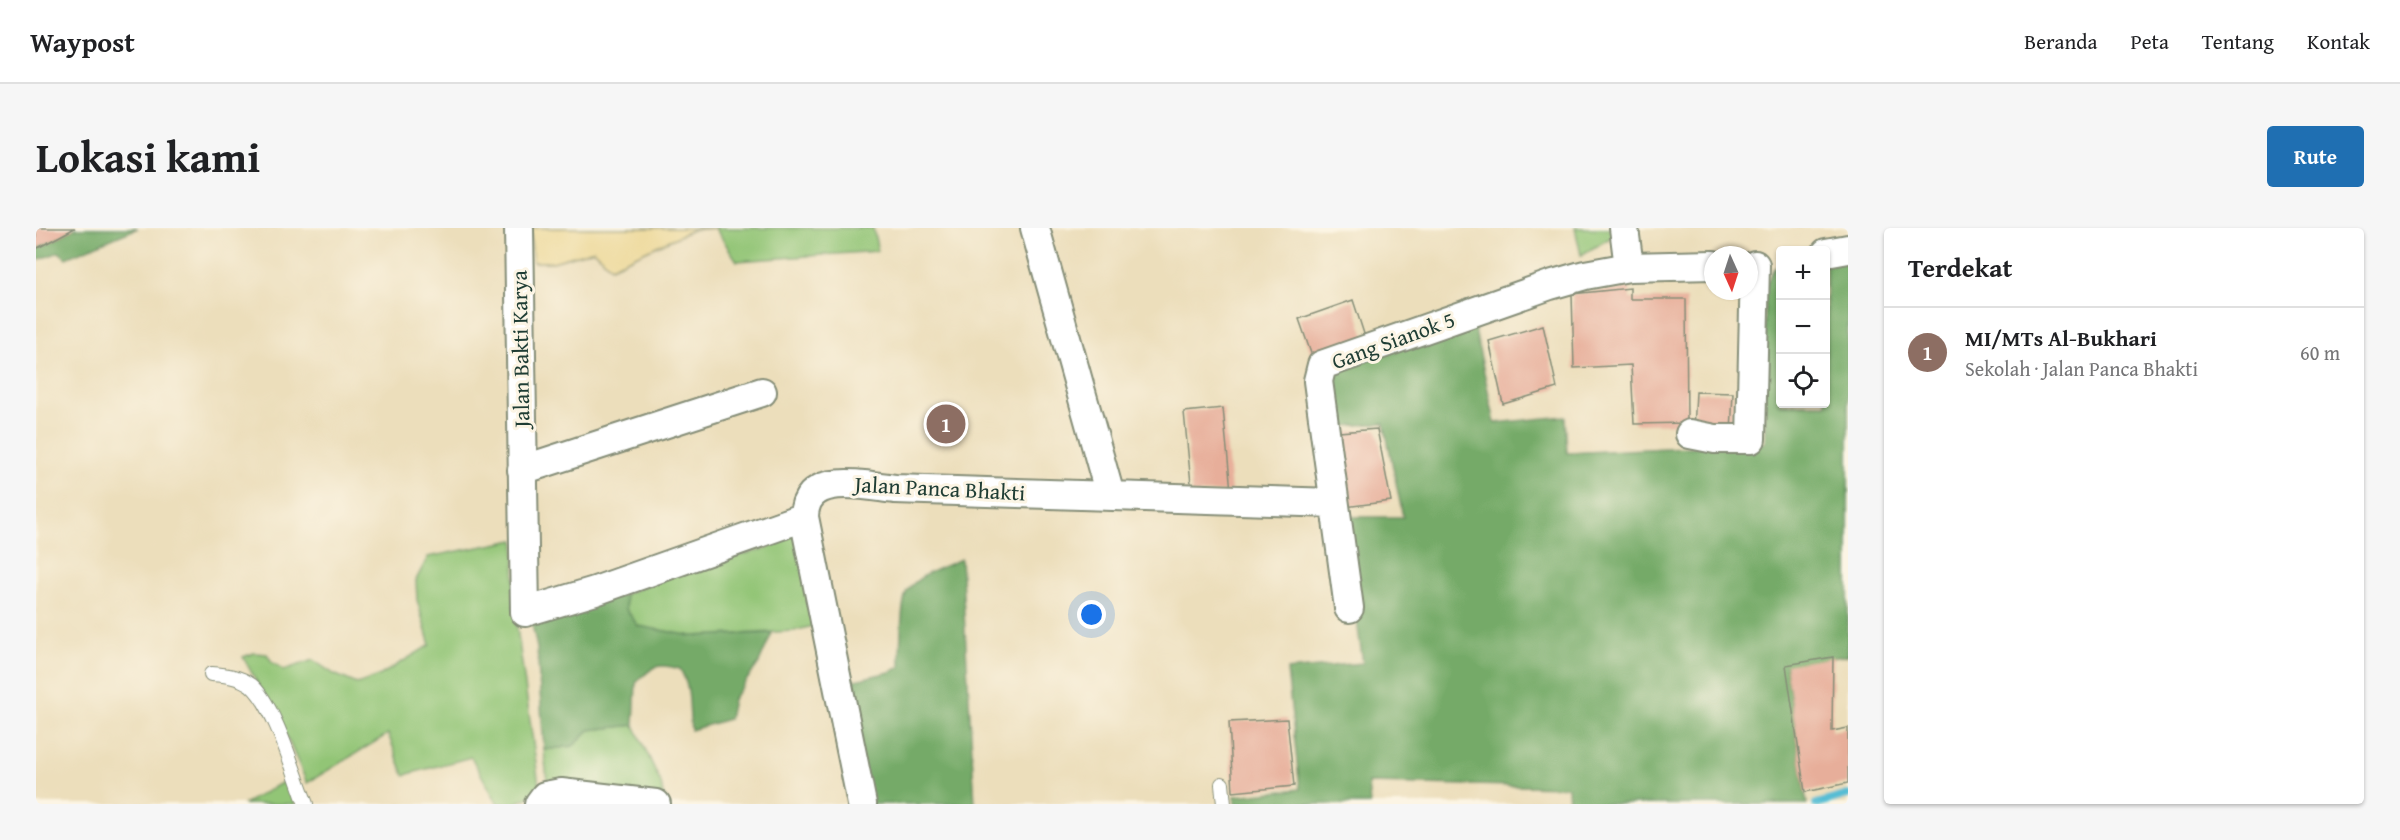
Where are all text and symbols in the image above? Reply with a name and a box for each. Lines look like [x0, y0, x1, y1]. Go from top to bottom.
text: Waypost [30, 21, 135, 62]
text: Beranda [2024, 26, 2097, 57]
text: Peta [2130, 26, 2169, 57]
text: Tentang [2202, 26, 2274, 57]
text: Kontak [2307, 26, 2370, 57]
text: Lokasi kami [36, 126, 260, 187]
button: Rute [2267, 126, 2364, 187]
north arrow [1704, 246, 1758, 300]
map controls [1776, 246, 1830, 408]
button: + [1776, 246, 1830, 300]
text: Terdekat [1908, 248, 2012, 287]
street label: Jalan Bakti Karya [503, 269, 537, 431]
button: − [1776, 300, 1830, 354]
street label: Gang Sianok 5 [1327, 303, 1459, 377]
text: MI/MTs Al-Bukhari [1965, 322, 2157, 354]
text: 1 [1922, 338, 1933, 367]
text: 60 m [2300, 338, 2340, 367]
button: locate [1776, 354, 1830, 408]
text: Sekolah · Jalan Panca Bhakti [1965, 354, 2198, 383]
pin: 1 [926, 402, 966, 446]
street label: Jalan Panca Bhakti [851, 467, 1026, 508]
your location [1077, 600, 1106, 629]

